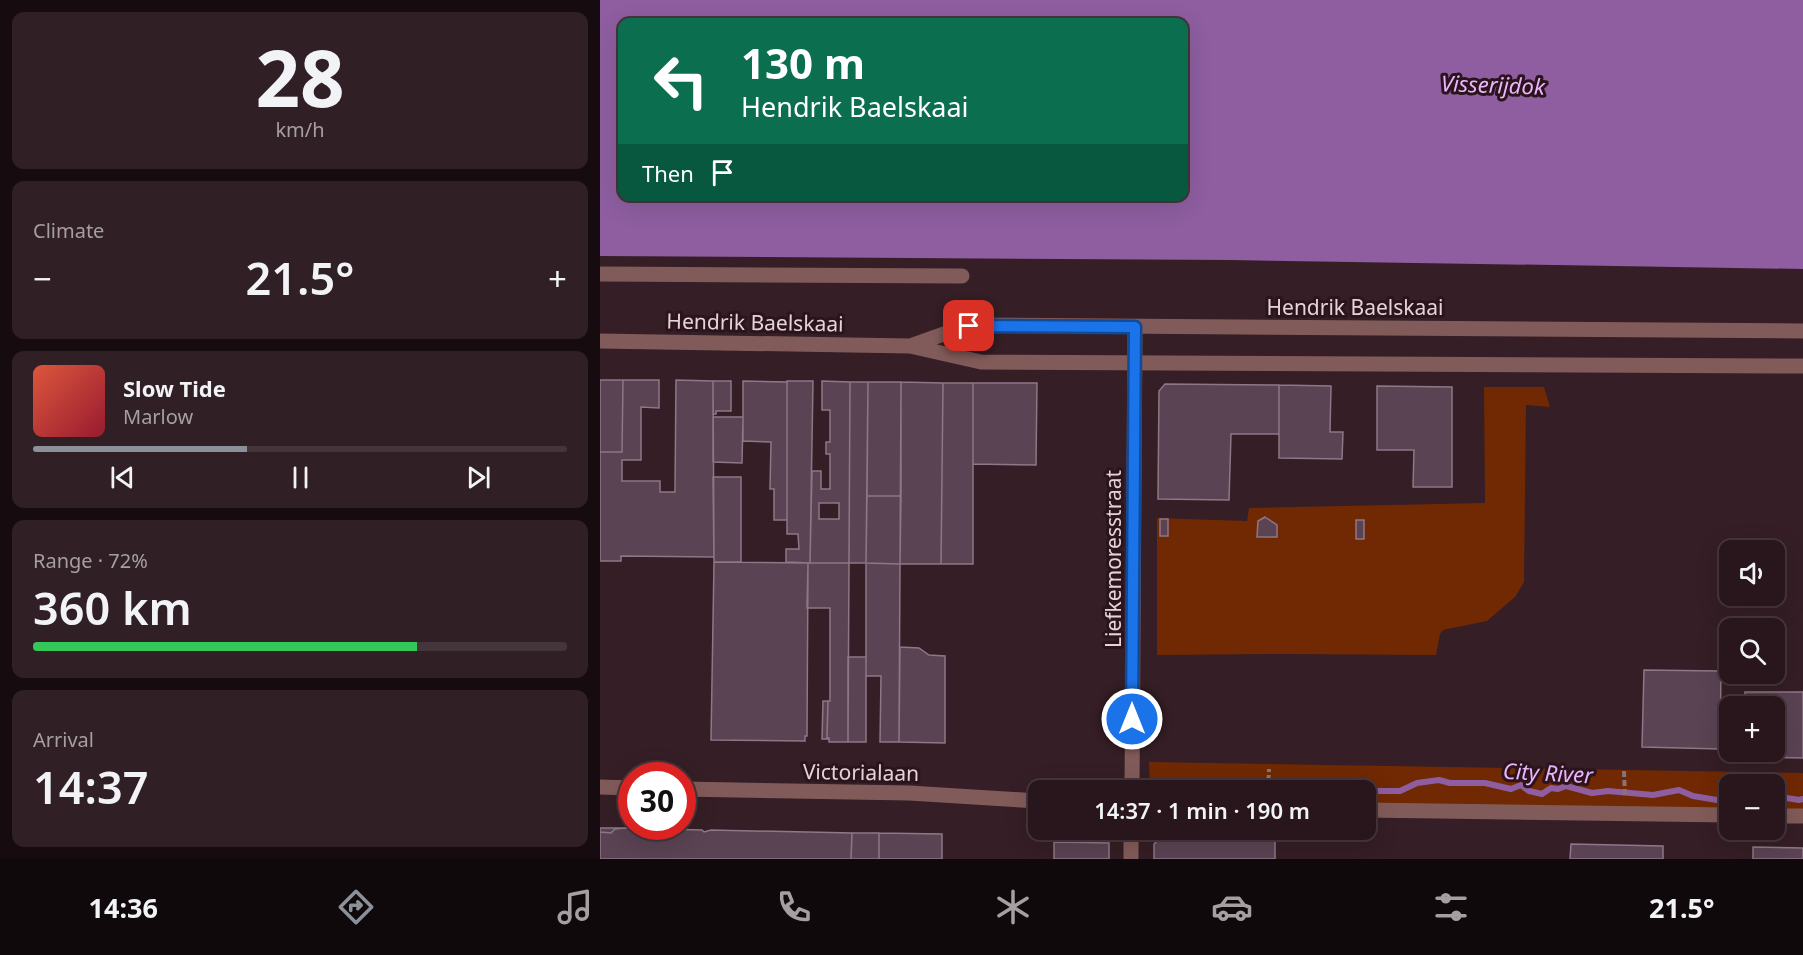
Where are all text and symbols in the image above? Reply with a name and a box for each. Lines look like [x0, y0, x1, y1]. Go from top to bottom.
text: 28 [255, 24, 345, 130]
text: 130 m [741, 34, 865, 91]
icon: left [642, 42, 720, 120]
water label: Visserijdok [1441, 67, 1547, 101]
text: Hendrik Baelskaai [741, 88, 969, 125]
text: km/h [275, 116, 325, 143]
icon: arrive [706, 156, 739, 189]
text: Then [642, 158, 694, 188]
text: Climate [33, 217, 104, 244]
text: 21.5° [246, 247, 354, 308]
text: − [33, 256, 52, 301]
text: + [548, 256, 567, 301]
street label: Hendrik Baelskaai [1266, 293, 1444, 321]
pin [943, 300, 994, 351]
street label: Hendrik Baelskaai [666, 306, 844, 338]
icon: arrive [952, 309, 985, 342]
text: Slow Tide [123, 373, 226, 403]
text: Marlow [123, 403, 193, 430]
icon: previous [106, 461, 139, 494]
icon: pause [284, 461, 317, 494]
icon: next [462, 461, 495, 494]
street label: Liefkemoresstraat [1099, 470, 1127, 648]
map controls [1719, 540, 1785, 840]
button: sound [1719, 540, 1785, 606]
text: Range · 72% [33, 547, 148, 574]
text: 360 km [33, 577, 192, 638]
button: search [1719, 618, 1785, 684]
position arrow [1100, 687, 1164, 751]
button: + [1719, 696, 1785, 762]
text: Arrival [33, 726, 94, 753]
water label: City River [1502, 755, 1595, 789]
text: 14:37 [33, 756, 148, 817]
street label: Victorialaan [803, 757, 919, 787]
speed limit sign: 30 [618, 762, 696, 840]
button: − [1719, 774, 1785, 840]
text: 14:37 · 1 min · 190 m [1094, 795, 1310, 825]
icon: directions [335, 886, 377, 928]
icon: music [554, 886, 596, 928]
icon: phone [773, 886, 815, 928]
icon: climate [992, 886, 1034, 928]
icon: car [1211, 886, 1253, 928]
icon: filters [1430, 886, 1472, 928]
text: 14:36 [89, 889, 158, 926]
text: 21.5° [1649, 889, 1714, 926]

